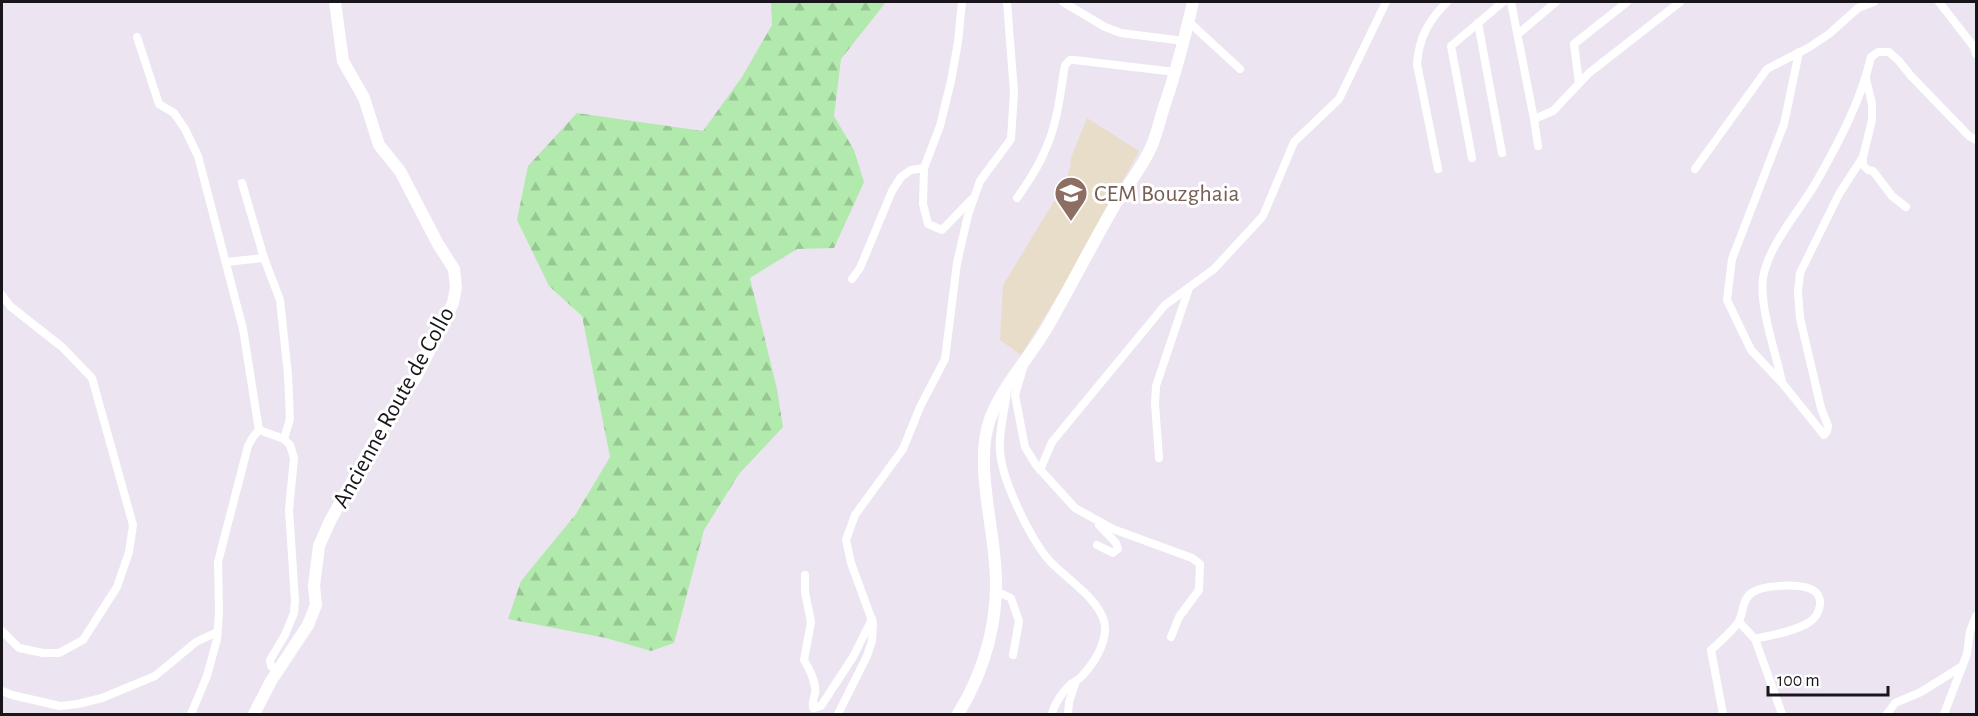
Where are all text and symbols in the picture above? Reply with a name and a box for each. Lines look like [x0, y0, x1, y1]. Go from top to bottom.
school or university icon: CEM Bouzghaia [1053, 175, 1089, 222]
place label: CEM Bouzghaia [1094, 182, 1240, 206]
street label: Ancienne Route de Collo [329, 303, 459, 512]
scale bar [1768, 659, 1888, 697]
text: 100 m [1777, 672, 1820, 690]

